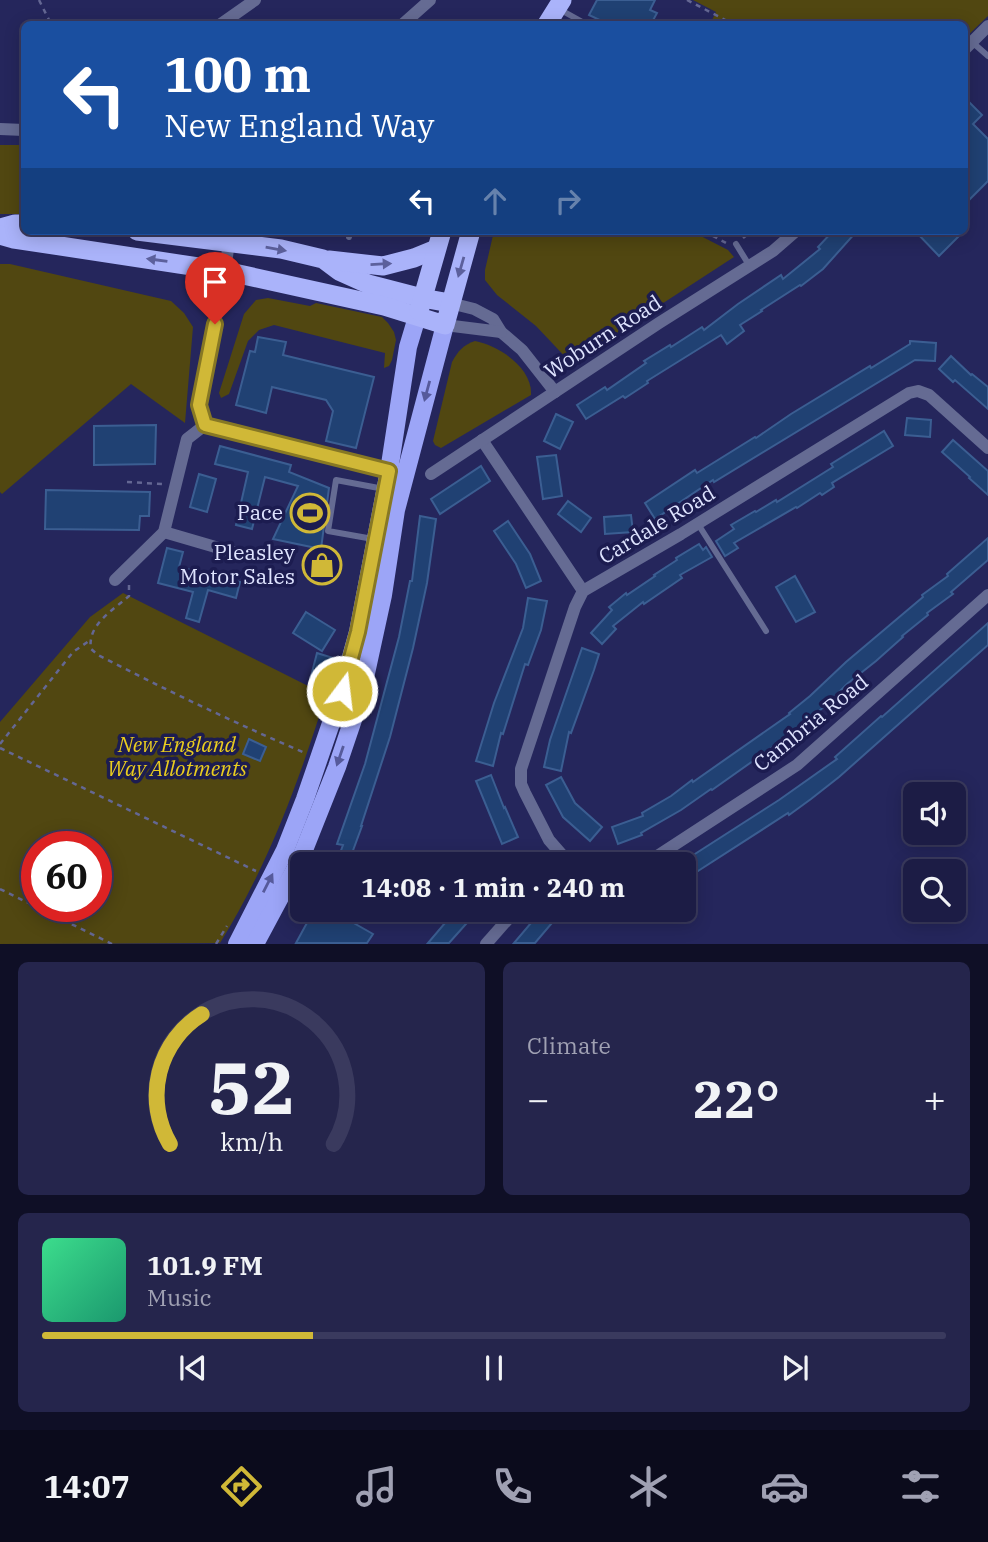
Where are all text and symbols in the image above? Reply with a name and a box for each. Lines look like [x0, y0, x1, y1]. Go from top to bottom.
text: 100 m [164, 42, 311, 105]
icon: left [49, 49, 140, 140]
text: New England Way [164, 104, 434, 146]
icon: left [403, 182, 441, 220]
icon: ahead [476, 182, 514, 220]
icon: right [549, 182, 587, 220]
one-way arrow [265, 244, 287, 255]
pin [185, 252, 245, 324]
one-way arrow [146, 254, 168, 265]
one-way arrow [455, 256, 466, 278]
one-way arrow [370, 259, 392, 270]
icon: arrive [196, 263, 234, 301]
street label: Woburn Road [538, 288, 667, 385]
one-way arrow [422, 381, 432, 402]
street label: Cardale Road [593, 478, 720, 570]
sports icon: Pace [289, 492, 331, 534]
place label: Pace [237, 498, 283, 526]
place label: Pleasley Motor Sales [180, 538, 296, 590]
shop icon: Pleasley Motor Sales [301, 544, 343, 586]
position arrow [305, 654, 379, 728]
street label: Cambria Road [747, 667, 874, 777]
park label: New England Way Allotments [107, 730, 247, 782]
one-way arrow [335, 746, 345, 767]
map controls [903, 782, 966, 922]
button: sound [903, 782, 966, 845]
speed limit sign: 60 [21, 831, 112, 922]
button: search [903, 859, 966, 922]
text: 14:08 · 1 min · 240 m [361, 870, 625, 904]
one-way arrow [262, 873, 274, 893]
text: Climate [527, 1030, 611, 1060]
text: 52 [208, 1040, 295, 1135]
text: 22° [693, 1065, 780, 1132]
text: − [527, 1074, 550, 1123]
text: + [923, 1074, 946, 1123]
text: km/h [220, 1125, 283, 1158]
text: 101.9 FM [147, 1248, 263, 1282]
text: Music [147, 1282, 212, 1312]
icon: previous [174, 1349, 212, 1387]
icon: pause [475, 1349, 513, 1387]
icon: next [776, 1349, 814, 1387]
icon: directions [217, 1462, 266, 1511]
icon: music [352, 1462, 401, 1511]
icon: phone [488, 1462, 537, 1511]
icon: climate [624, 1462, 673, 1511]
icon: car [760, 1462, 809, 1511]
icon: filters [896, 1462, 945, 1511]
text: 14:07 [43, 1465, 130, 1507]

